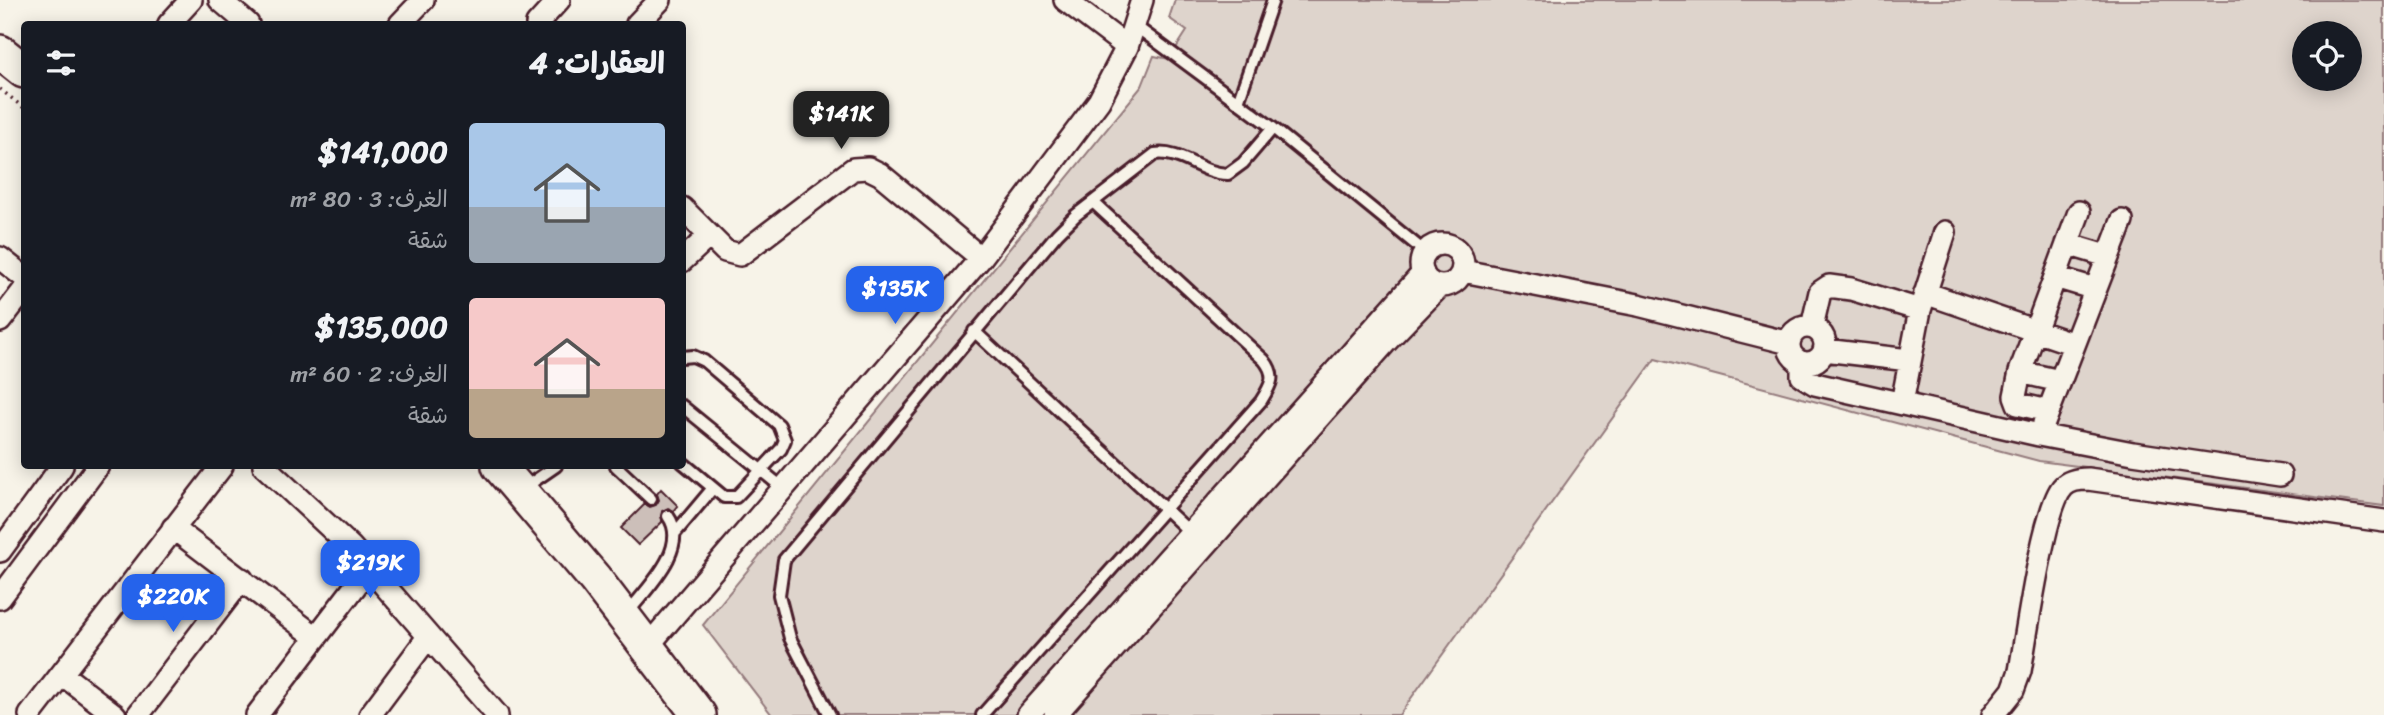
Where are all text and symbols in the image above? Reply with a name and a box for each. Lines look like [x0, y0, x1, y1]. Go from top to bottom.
map controls [2292, 21, 2362, 91]
button: locate [2292, 21, 2362, 91]
text: العقارات: 4 [529, 36, 665, 90]
icon: filters [42, 44, 80, 82]
pin: $141K [792, 92, 890, 151]
text: $141K [809, 93, 873, 134]
text: $141,000 [318, 125, 448, 179]
icon: home [525, 151, 609, 235]
text: الغرف: 3 · 80 m² [290, 179, 448, 220]
text: شقة [408, 220, 448, 261]
pin: $135K [846, 266, 944, 326]
text: $135K [862, 268, 928, 309]
text: $135,000 [315, 300, 448, 354]
icon: home [525, 326, 609, 410]
text: الغرف: 2 · 60 m² [290, 354, 448, 395]
text: شقة [408, 395, 448, 436]
pin: $219K [321, 540, 419, 600]
text: $219K [337, 542, 403, 583]
pin: $220K [124, 574, 222, 634]
text: $220K [138, 576, 208, 617]

